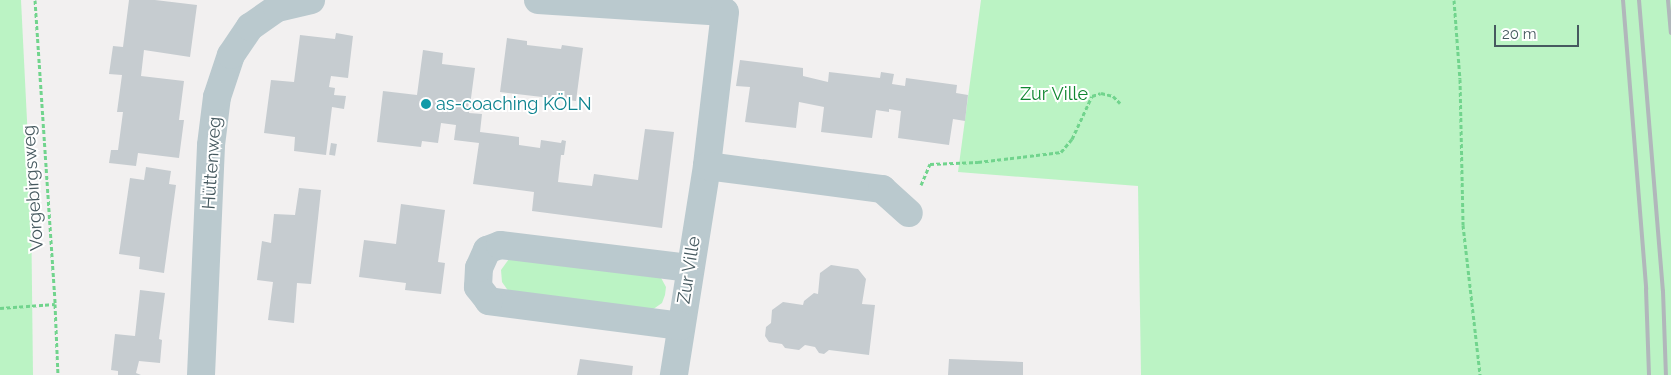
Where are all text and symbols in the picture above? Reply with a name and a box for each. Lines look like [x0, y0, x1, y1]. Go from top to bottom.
scale bar [1496, 15, 1581, 47]
text: 20 m [1502, 25, 1537, 43]
park label: Zur Ville [1019, 83, 1089, 105]
place label: as-coaching KÖLN [436, 93, 592, 115]
marker: as-coaching KÖLN [420, 98, 432, 110]
street label: Hüttenweg [198, 116, 226, 210]
street label: Vorgebirgsweg [18, 124, 48, 252]
street label: Zur Ville [673, 234, 705, 306]

